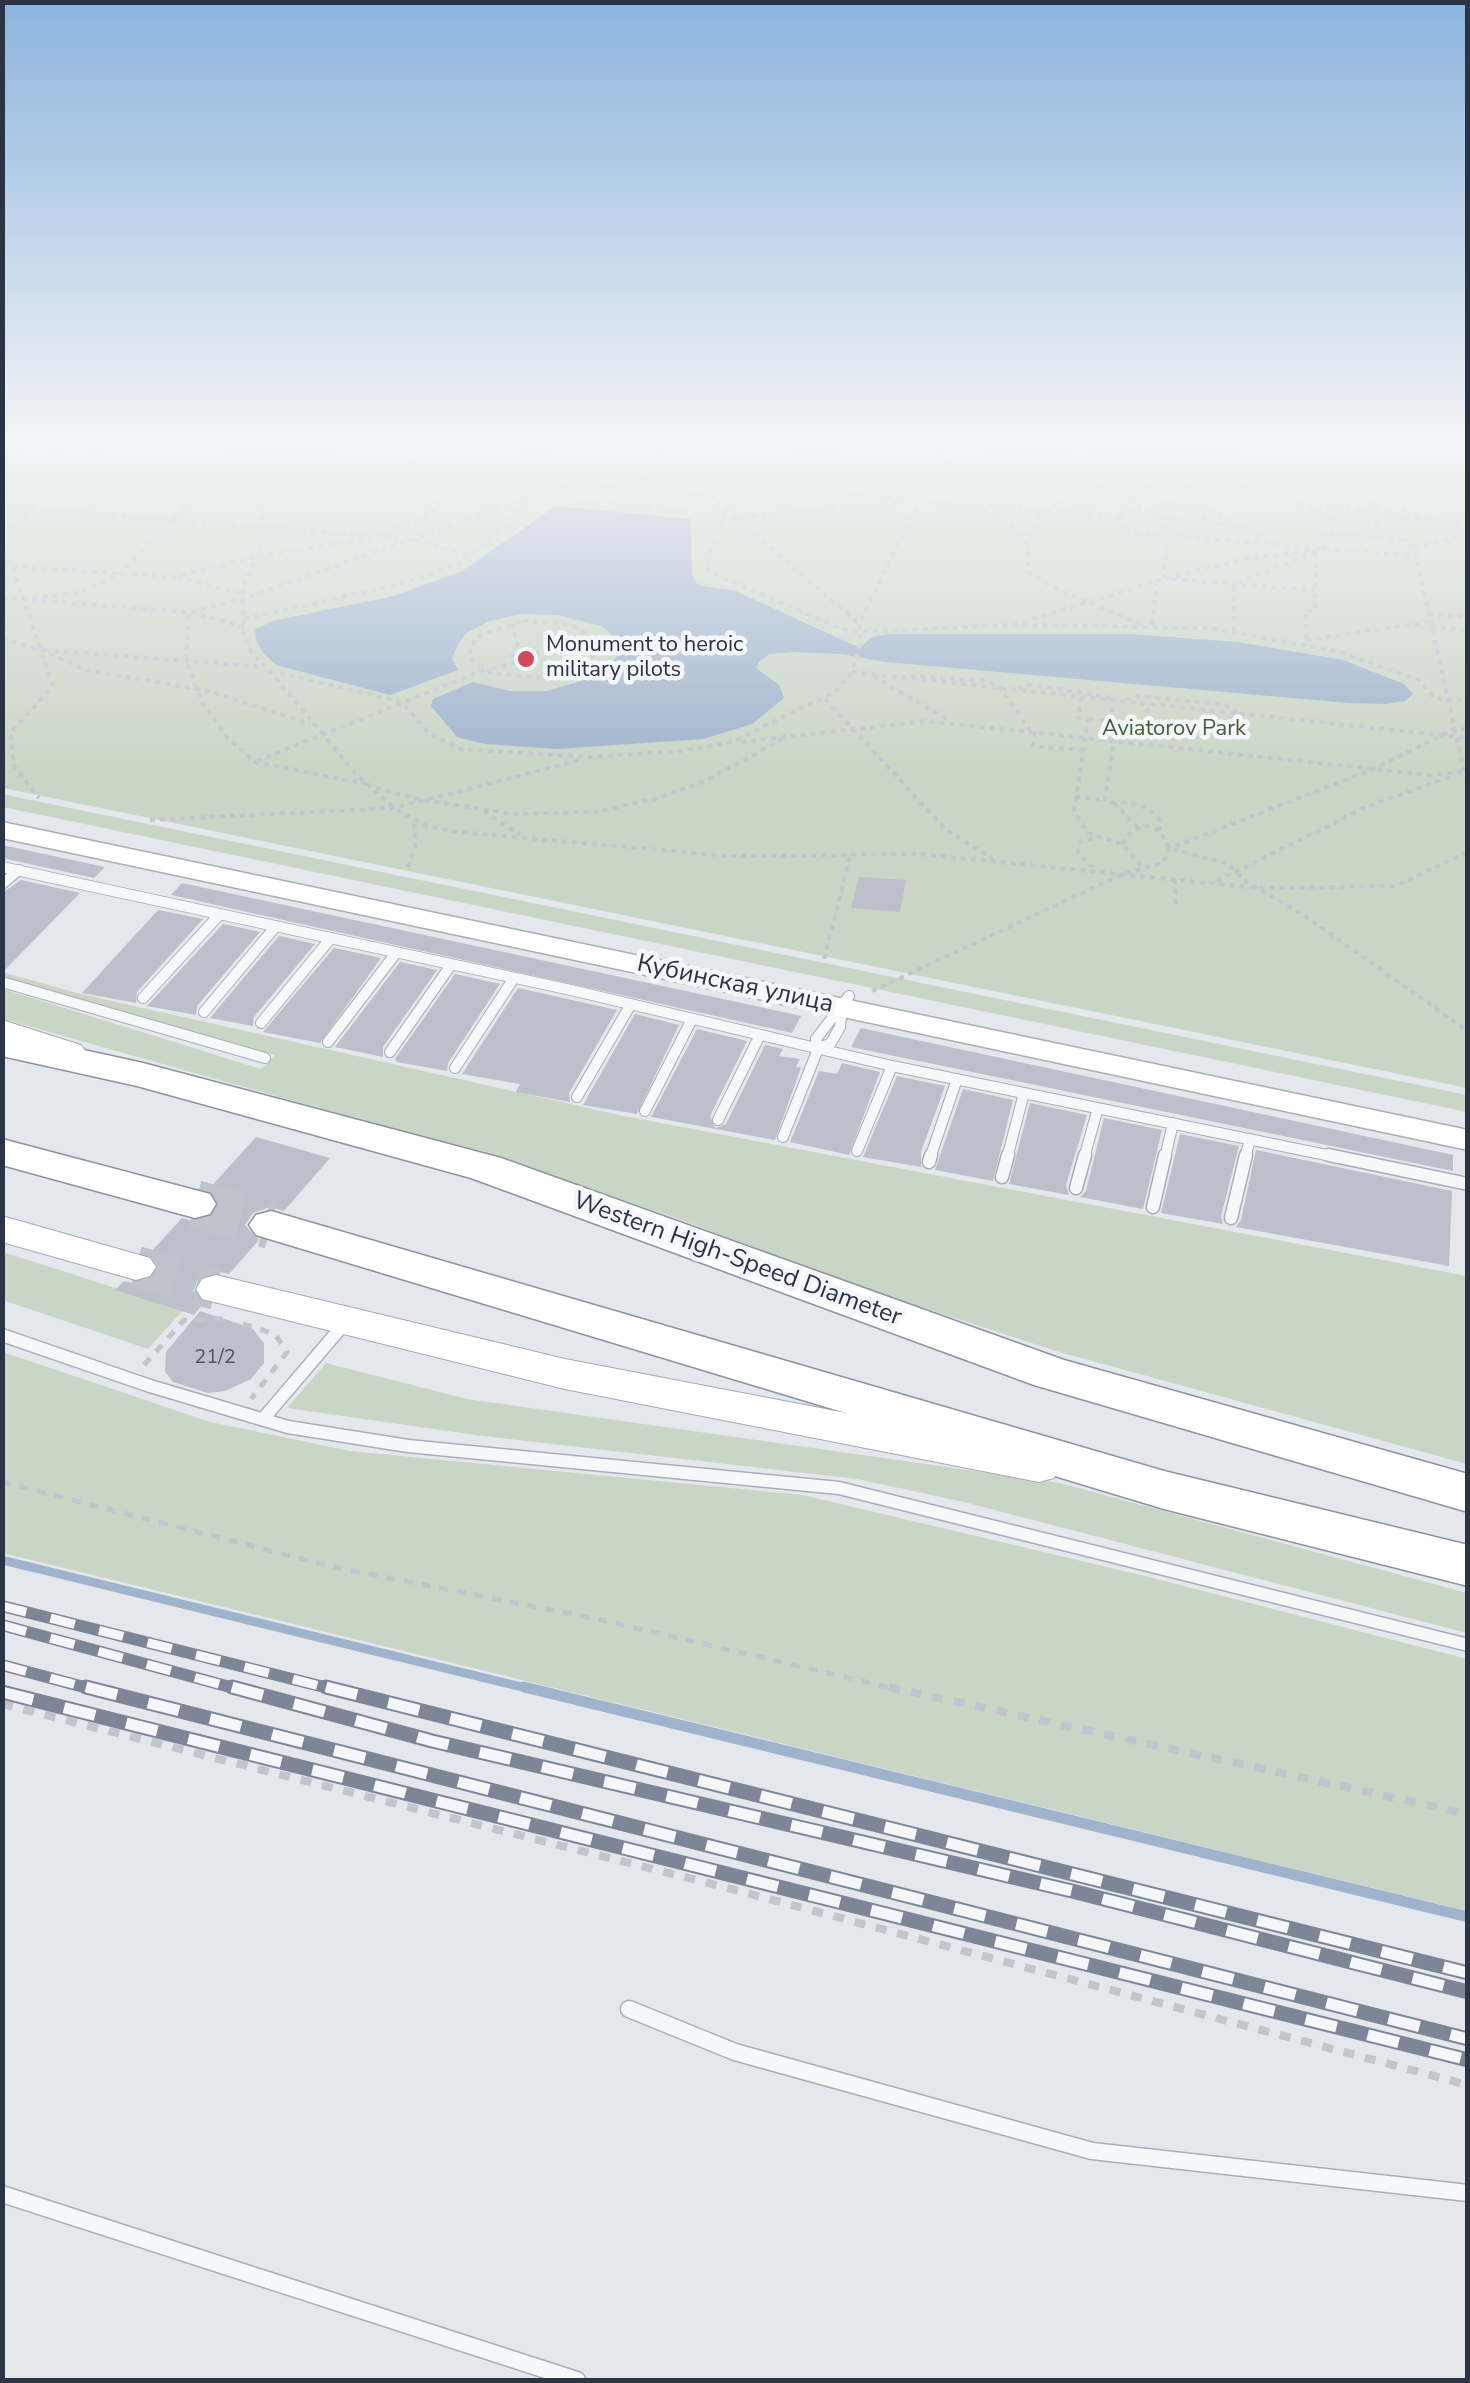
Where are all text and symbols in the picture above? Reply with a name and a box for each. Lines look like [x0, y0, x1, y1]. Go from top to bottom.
place label: Monument to heroic military pilots [546, 633, 743, 684]
marker: Monument to heroic military pilots [515, 648, 537, 670]
park label: Aviatorov Park [1102, 717, 1246, 743]
street label: Кубинская улица [634, 950, 836, 1020]
street label: Western High-Speed Diameter [569, 1187, 905, 1333]
house number: 21/2 [194, 1346, 236, 1370]

